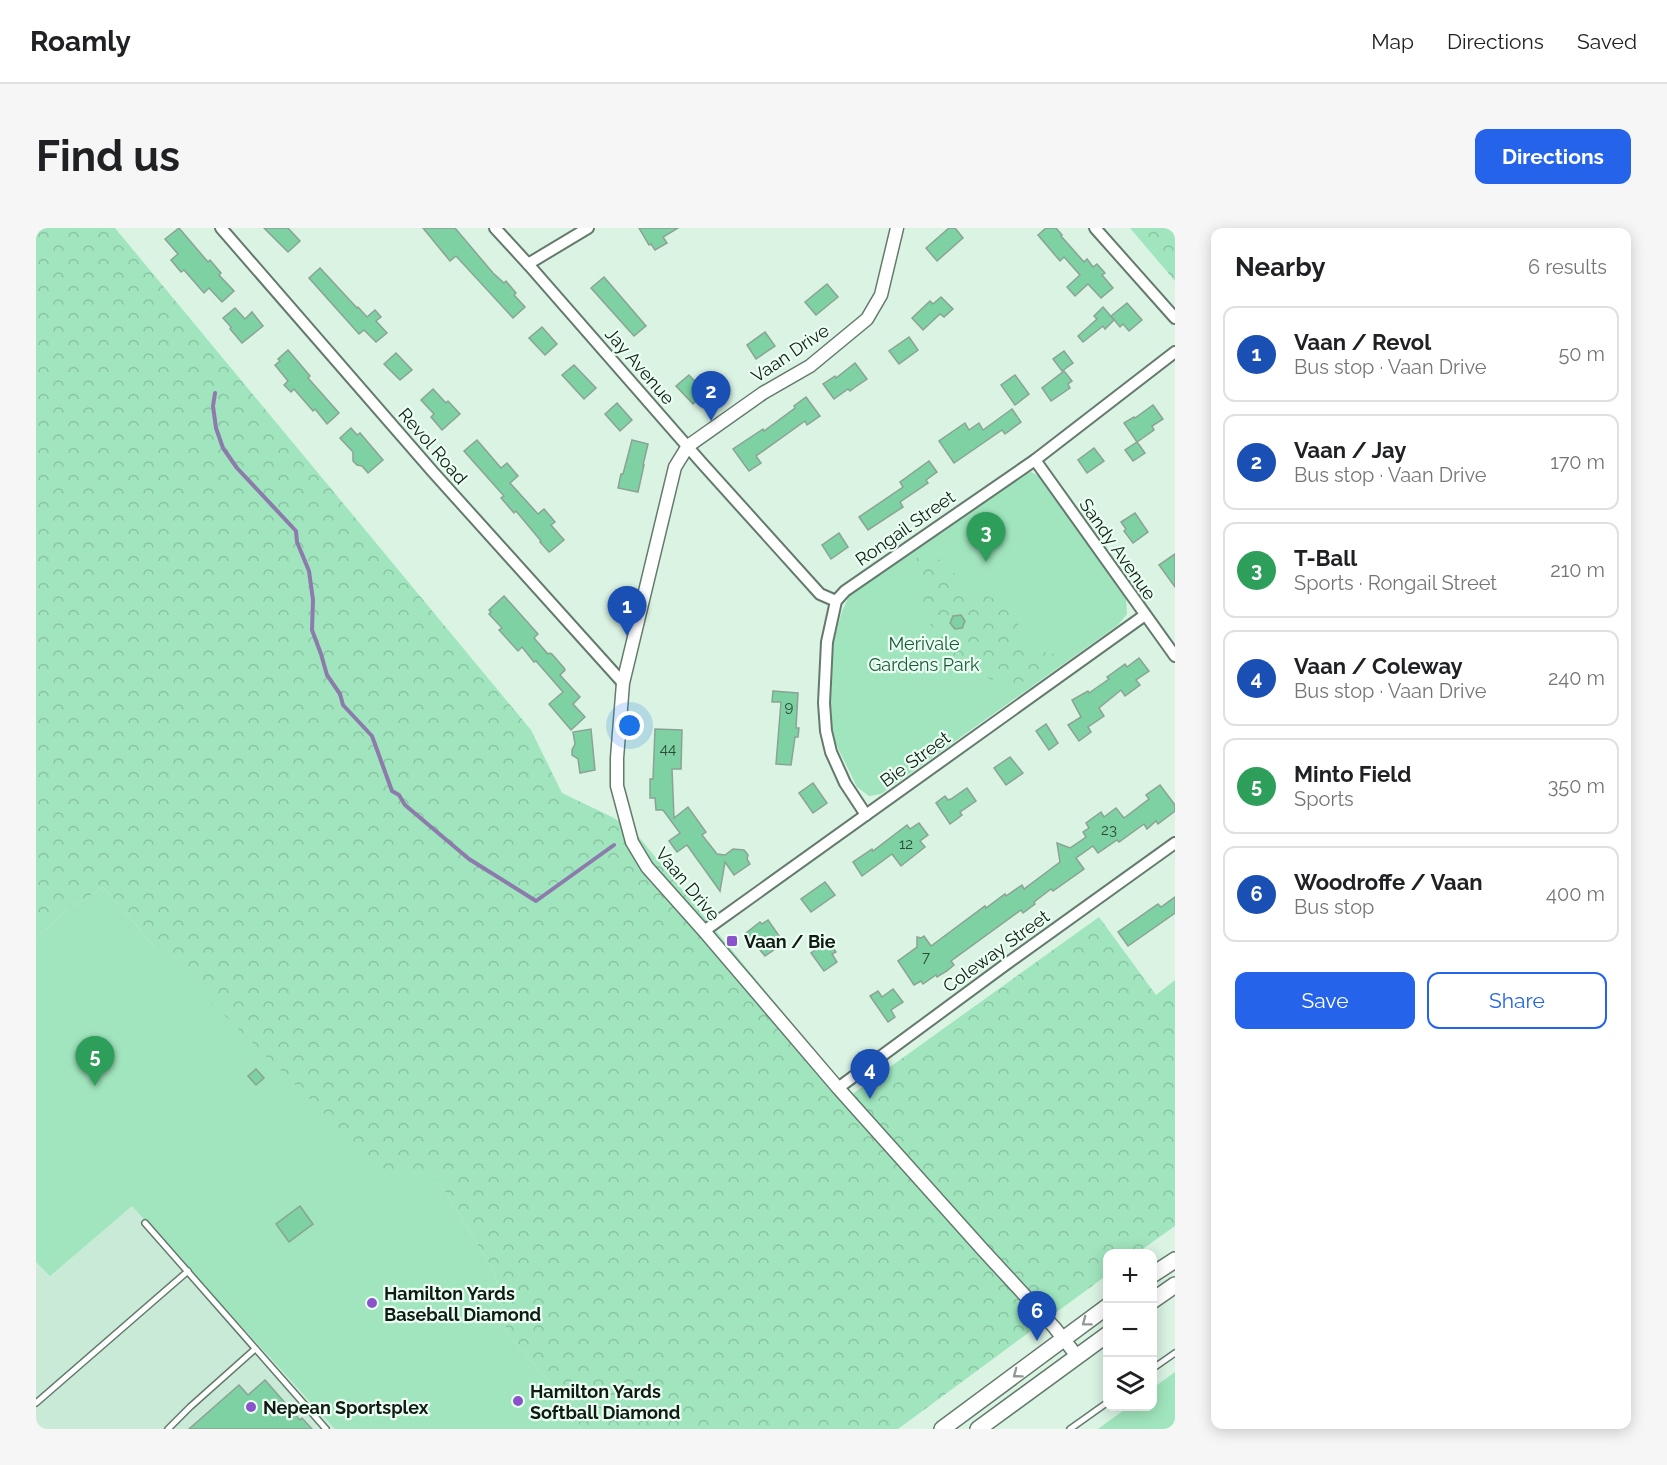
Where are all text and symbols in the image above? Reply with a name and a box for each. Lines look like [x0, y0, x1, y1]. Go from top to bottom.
text: Roamly [30, 25, 131, 58]
text: Map [1371, 29, 1414, 54]
text: Directions [1447, 29, 1544, 54]
text: Saved [1577, 29, 1637, 54]
button: Directions [1475, 129, 1631, 184]
text: Find us [36, 132, 180, 181]
text: Nearby [1235, 252, 1325, 282]
text: 6 results [1528, 255, 1607, 279]
street label: Vaan Drive [747, 319, 833, 387]
street label: Jay Avenue [601, 323, 679, 409]
text: Vaan / Revol [1294, 329, 1431, 355]
text: 1 [1252, 342, 1261, 366]
text: 50 m [1558, 342, 1605, 366]
text: Bus stop · Vaan Drive [1294, 355, 1487, 379]
pin: 2 [692, 372, 730, 421]
street label: Revol Road [394, 404, 472, 488]
text: Vaan / Jay [1294, 437, 1406, 463]
text: 2 [1251, 450, 1262, 474]
text: 170 m [1550, 450, 1605, 474]
text: Bus stop · Vaan Drive [1294, 463, 1487, 487]
street label: Rongail Street [851, 486, 959, 570]
street label: Sandy Avenue [1075, 494, 1161, 604]
pin: 3 [966, 512, 1006, 562]
text: T-Ball [1294, 545, 1357, 571]
text: 3 [1251, 558, 1262, 582]
text: 210 m [1550, 558, 1605, 582]
text: Sports · Rongail Street [1294, 571, 1497, 595]
pin: 1 [608, 586, 646, 636]
park label: Merivale Gardens Park [868, 633, 980, 675]
text: Vaan / Coleway [1294, 653, 1463, 679]
text: 4 [1251, 666, 1262, 690]
text: 240 m [1548, 666, 1605, 690]
text: Bus stop · Vaan Drive [1294, 679, 1487, 703]
house number: 9 [785, 698, 794, 716]
your location [615, 711, 644, 740]
street label: Bie Street [876, 727, 954, 791]
house number: 44 [660, 740, 676, 758]
text: Minto Field [1294, 761, 1411, 787]
text: 5 [1251, 774, 1262, 798]
text: 350 m [1548, 774, 1605, 798]
text: Sports [1294, 787, 1354, 811]
house number: 23 [1101, 821, 1117, 839]
house number: 12 [899, 835, 913, 853]
street label: Vaan Drive [651, 843, 725, 925]
text: Woodroffe / Vaan [1294, 869, 1483, 895]
text: 6 [1250, 882, 1263, 906]
text: 400 m [1546, 882, 1605, 906]
text: Bus stop [1294, 895, 1374, 919]
street label: Coleway Street [939, 905, 1053, 997]
place label: Vaan / Bie [744, 931, 836, 952]
marker: Vaan / Bie [725, 934, 739, 948]
house number: 7 [922, 948, 930, 966]
button: Save [1235, 972, 1415, 1029]
button: Share [1427, 972, 1607, 1029]
pin: 5 [76, 1036, 114, 1086]
pin: 4 [850, 1050, 890, 1099]
map controls [1103, 1249, 1157, 1411]
button: + [1103, 1249, 1157, 1303]
place label: Hamilton Yards Baseball Diamond [384, 1283, 541, 1325]
pin: 6 [1018, 1292, 1056, 1341]
marker: Hamilton Yards Baseball Diamond [365, 1296, 379, 1310]
button: − [1103, 1303, 1157, 1357]
one-way arrow [1081, 1315, 1092, 1326]
button: layers [1103, 1357, 1157, 1411]
one-way arrow [1013, 1366, 1024, 1377]
place label: Hamilton Yards Softball Diamond [530, 1381, 680, 1423]
marker: Hamilton Yards Softball Diamond [511, 1394, 525, 1408]
place label: Nepean Sportsplex [263, 1397, 429, 1418]
marker: Nepean Sportsplex [244, 1400, 258, 1414]

